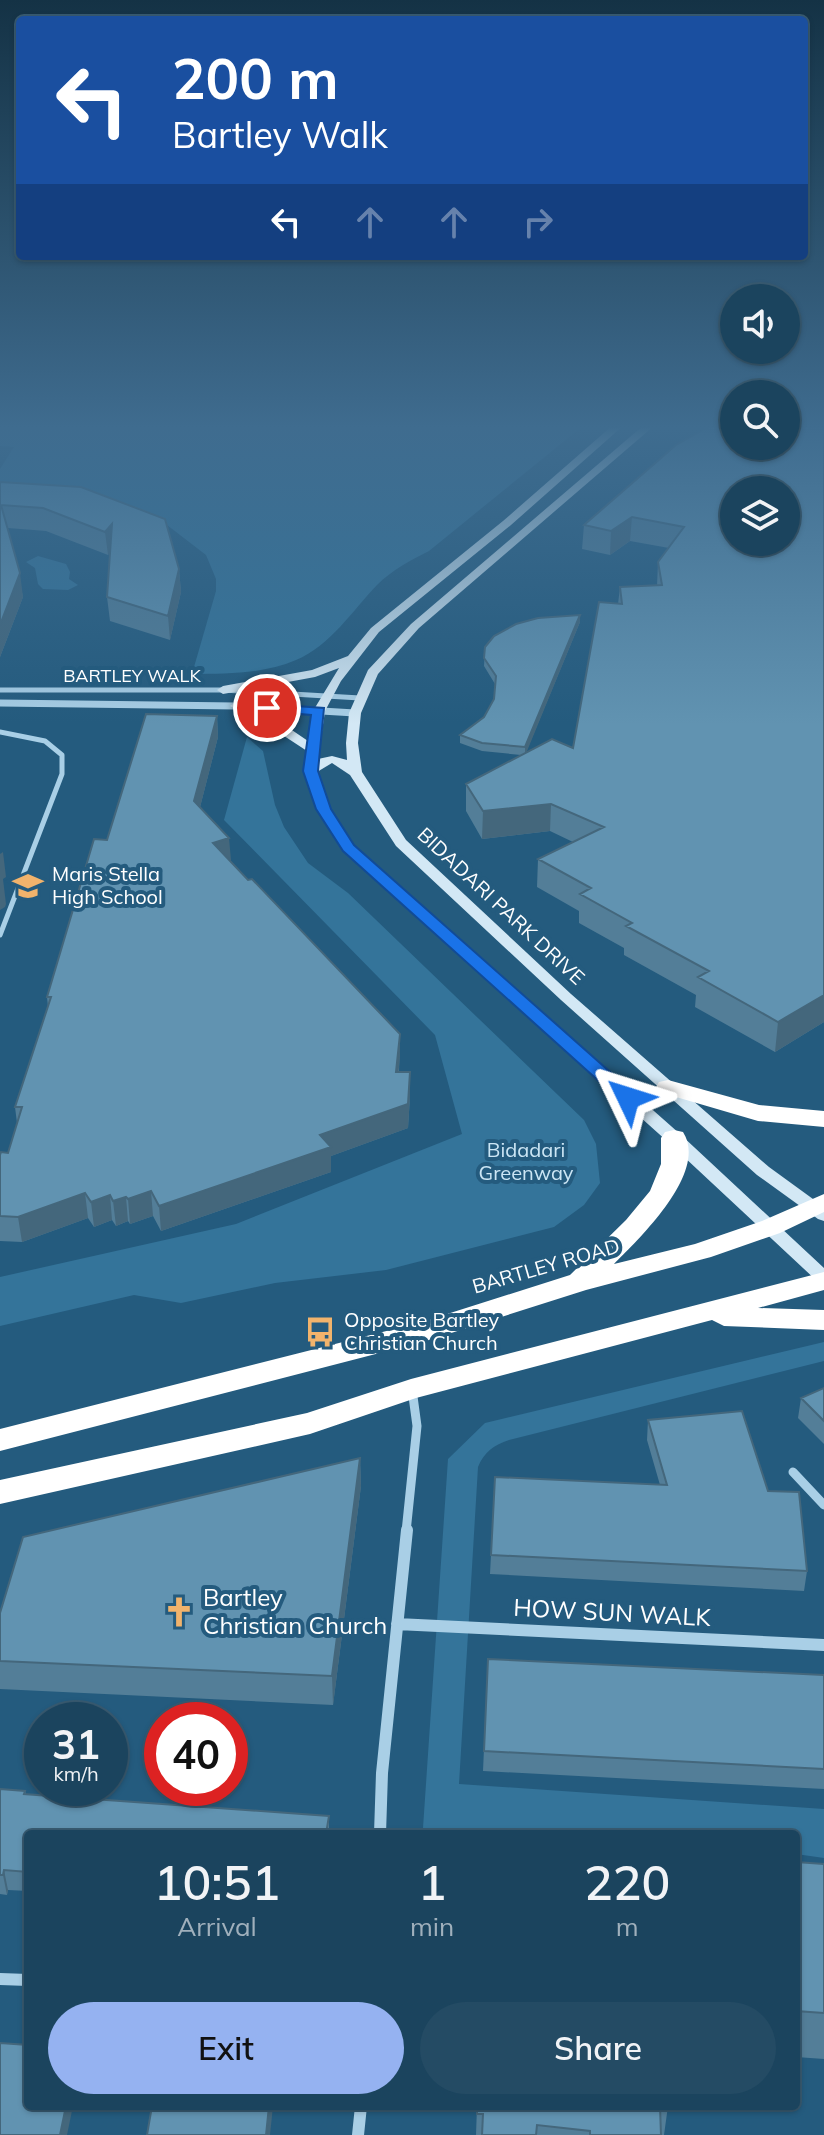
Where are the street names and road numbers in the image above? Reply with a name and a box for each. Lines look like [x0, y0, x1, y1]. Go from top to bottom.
street label: BARTLEY WALK [63, 664, 201, 687]
street label: BIDADARI PARK DRIVE [413, 822, 590, 990]
street label: BARTLEY ROAD [469, 1233, 622, 1299]
street label: HOW SUN WALK [513, 1592, 712, 1632]

